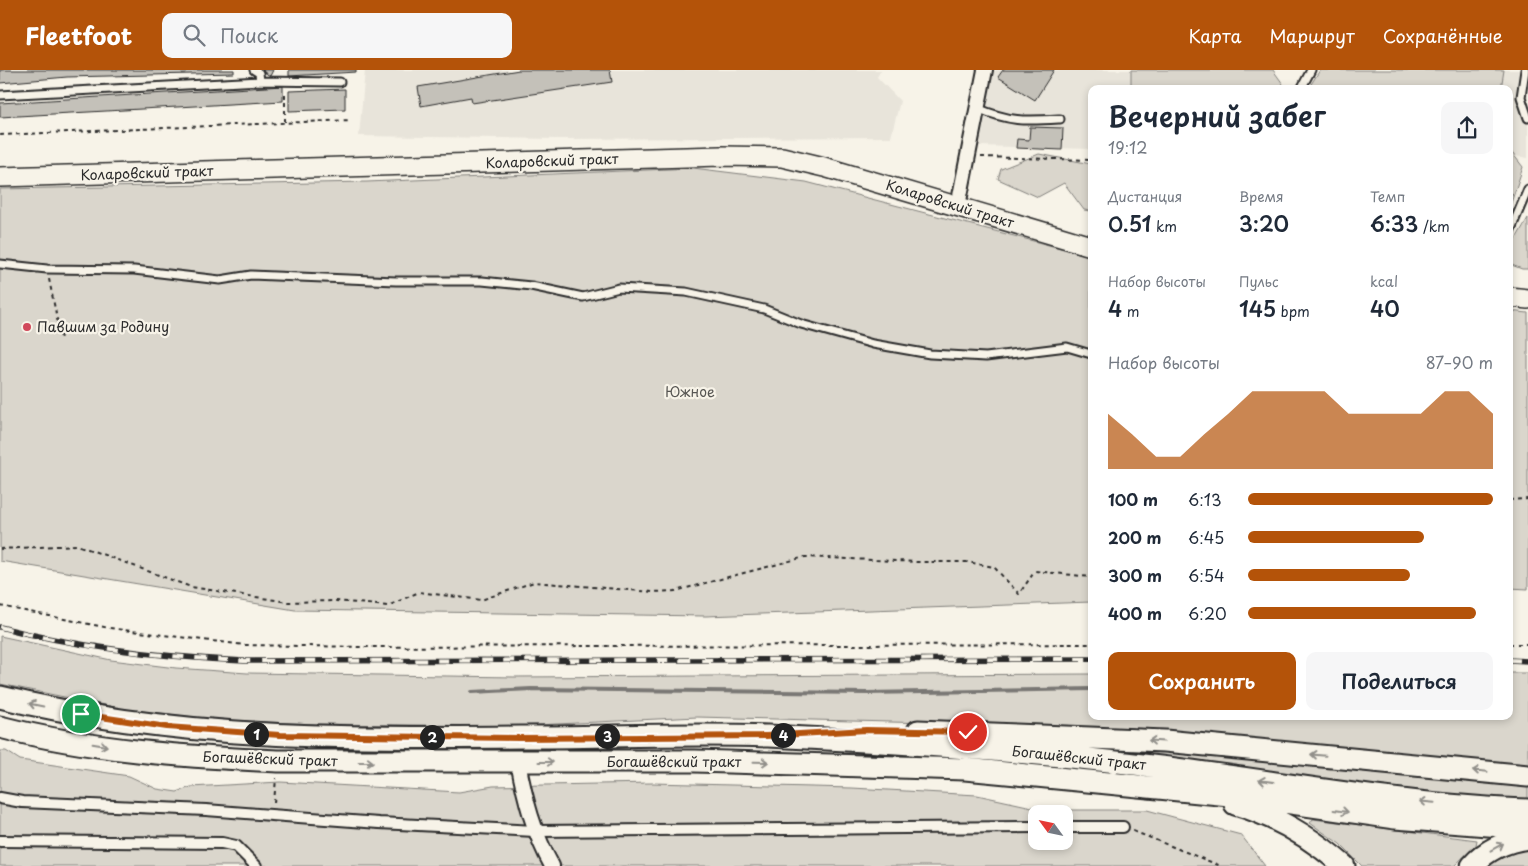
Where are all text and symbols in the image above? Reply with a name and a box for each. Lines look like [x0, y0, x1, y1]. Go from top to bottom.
search box [162, 13, 512, 58]
text: Fleetfoot [25, 17, 132, 53]
icon: search [180, 21, 208, 49]
text: Поиск [220, 21, 278, 49]
text: Карта [1189, 22, 1241, 49]
text: Маршрут [1269, 22, 1355, 49]
text: Сохранённые [1383, 22, 1503, 49]
text: Вечерний забег [1108, 94, 1326, 137]
button: share [1441, 102, 1493, 154]
text: 19:12 [1108, 135, 1148, 159]
street label: Коларовский тракт [485, 148, 619, 173]
street label: Коларовский тракт [80, 160, 214, 185]
street label: Коларовский тракт [884, 174, 1017, 233]
text: Дистанция [1108, 186, 1182, 207]
text: Время [1239, 186, 1284, 207]
text: Темп [1370, 186, 1405, 207]
text: 0.51 [1108, 207, 1151, 239]
text: 3:20 [1239, 207, 1289, 239]
text: 6:33 [1370, 207, 1418, 239]
text: km [1151, 216, 1177, 237]
text: /km [1418, 216, 1450, 237]
text: Набор высоты [1108, 271, 1206, 292]
text: Пульс [1239, 271, 1279, 292]
text: kcal [1370, 271, 1398, 292]
text: 4 [1108, 292, 1122, 324]
text: 145 [1239, 292, 1276, 324]
text: 40 [1370, 292, 1400, 324]
text: m [1122, 301, 1139, 322]
text: bpm [1276, 301, 1310, 322]
place label: Павшим за Родину [37, 316, 169, 337]
marker: Павшим за Родину [21, 321, 33, 333]
text: Набор высоты [1108, 350, 1220, 374]
text: 87–90 m [1426, 350, 1493, 374]
park label: Южное [665, 381, 715, 402]
text: 100 m [1108, 487, 1158, 511]
text: 6:13 [1188, 487, 1222, 511]
text: 200 m [1108, 525, 1162, 549]
text: 6:45 [1188, 525, 1224, 549]
text: 300 m [1108, 563, 1162, 587]
text: 6:54 [1188, 563, 1225, 587]
text: 400 m [1108, 601, 1162, 625]
text: 6:20 [1188, 601, 1227, 625]
button: Сохранить [1108, 652, 1296, 710]
button: Поделиться [1306, 652, 1493, 710]
pin [60, 693, 102, 735]
one-way arrow [29, 700, 45, 709]
icon: arrive [67, 700, 95, 728]
pin [947, 711, 989, 753]
icon: check [954, 718, 982, 746]
pin: 1 [244, 722, 268, 746]
pin: 4 [770, 722, 796, 748]
text: 1 [253, 724, 260, 745]
pin: 2 [420, 724, 444, 750]
pin: 3 [594, 724, 620, 748]
text: 4 [779, 725, 788, 746]
text: 3 [603, 726, 612, 747]
text: 2 [428, 727, 437, 748]
one-way arrow [1148, 736, 1164, 745]
street label: Богашёвский тракт [1011, 740, 1148, 775]
one-way arrow [91, 741, 107, 751]
street label: Богашёвский тракт [202, 746, 338, 771]
one-way arrow [1310, 750, 1326, 759]
street label: Богашёвский тракт [606, 751, 742, 772]
one-way arrow [358, 757, 374, 767]
one-way arrow [538, 757, 554, 767]
one-way arrow [752, 757, 769, 767]
one-way arrow [1472, 766, 1488, 776]
one-way arrow [1258, 776, 1274, 786]
one-way arrow [1419, 798, 1435, 807]
north arrow [1028, 805, 1072, 850]
map controls [1028, 805, 1073, 850]
one-way arrow [1333, 806, 1349, 816]
one-way arrow [1490, 842, 1505, 852]

